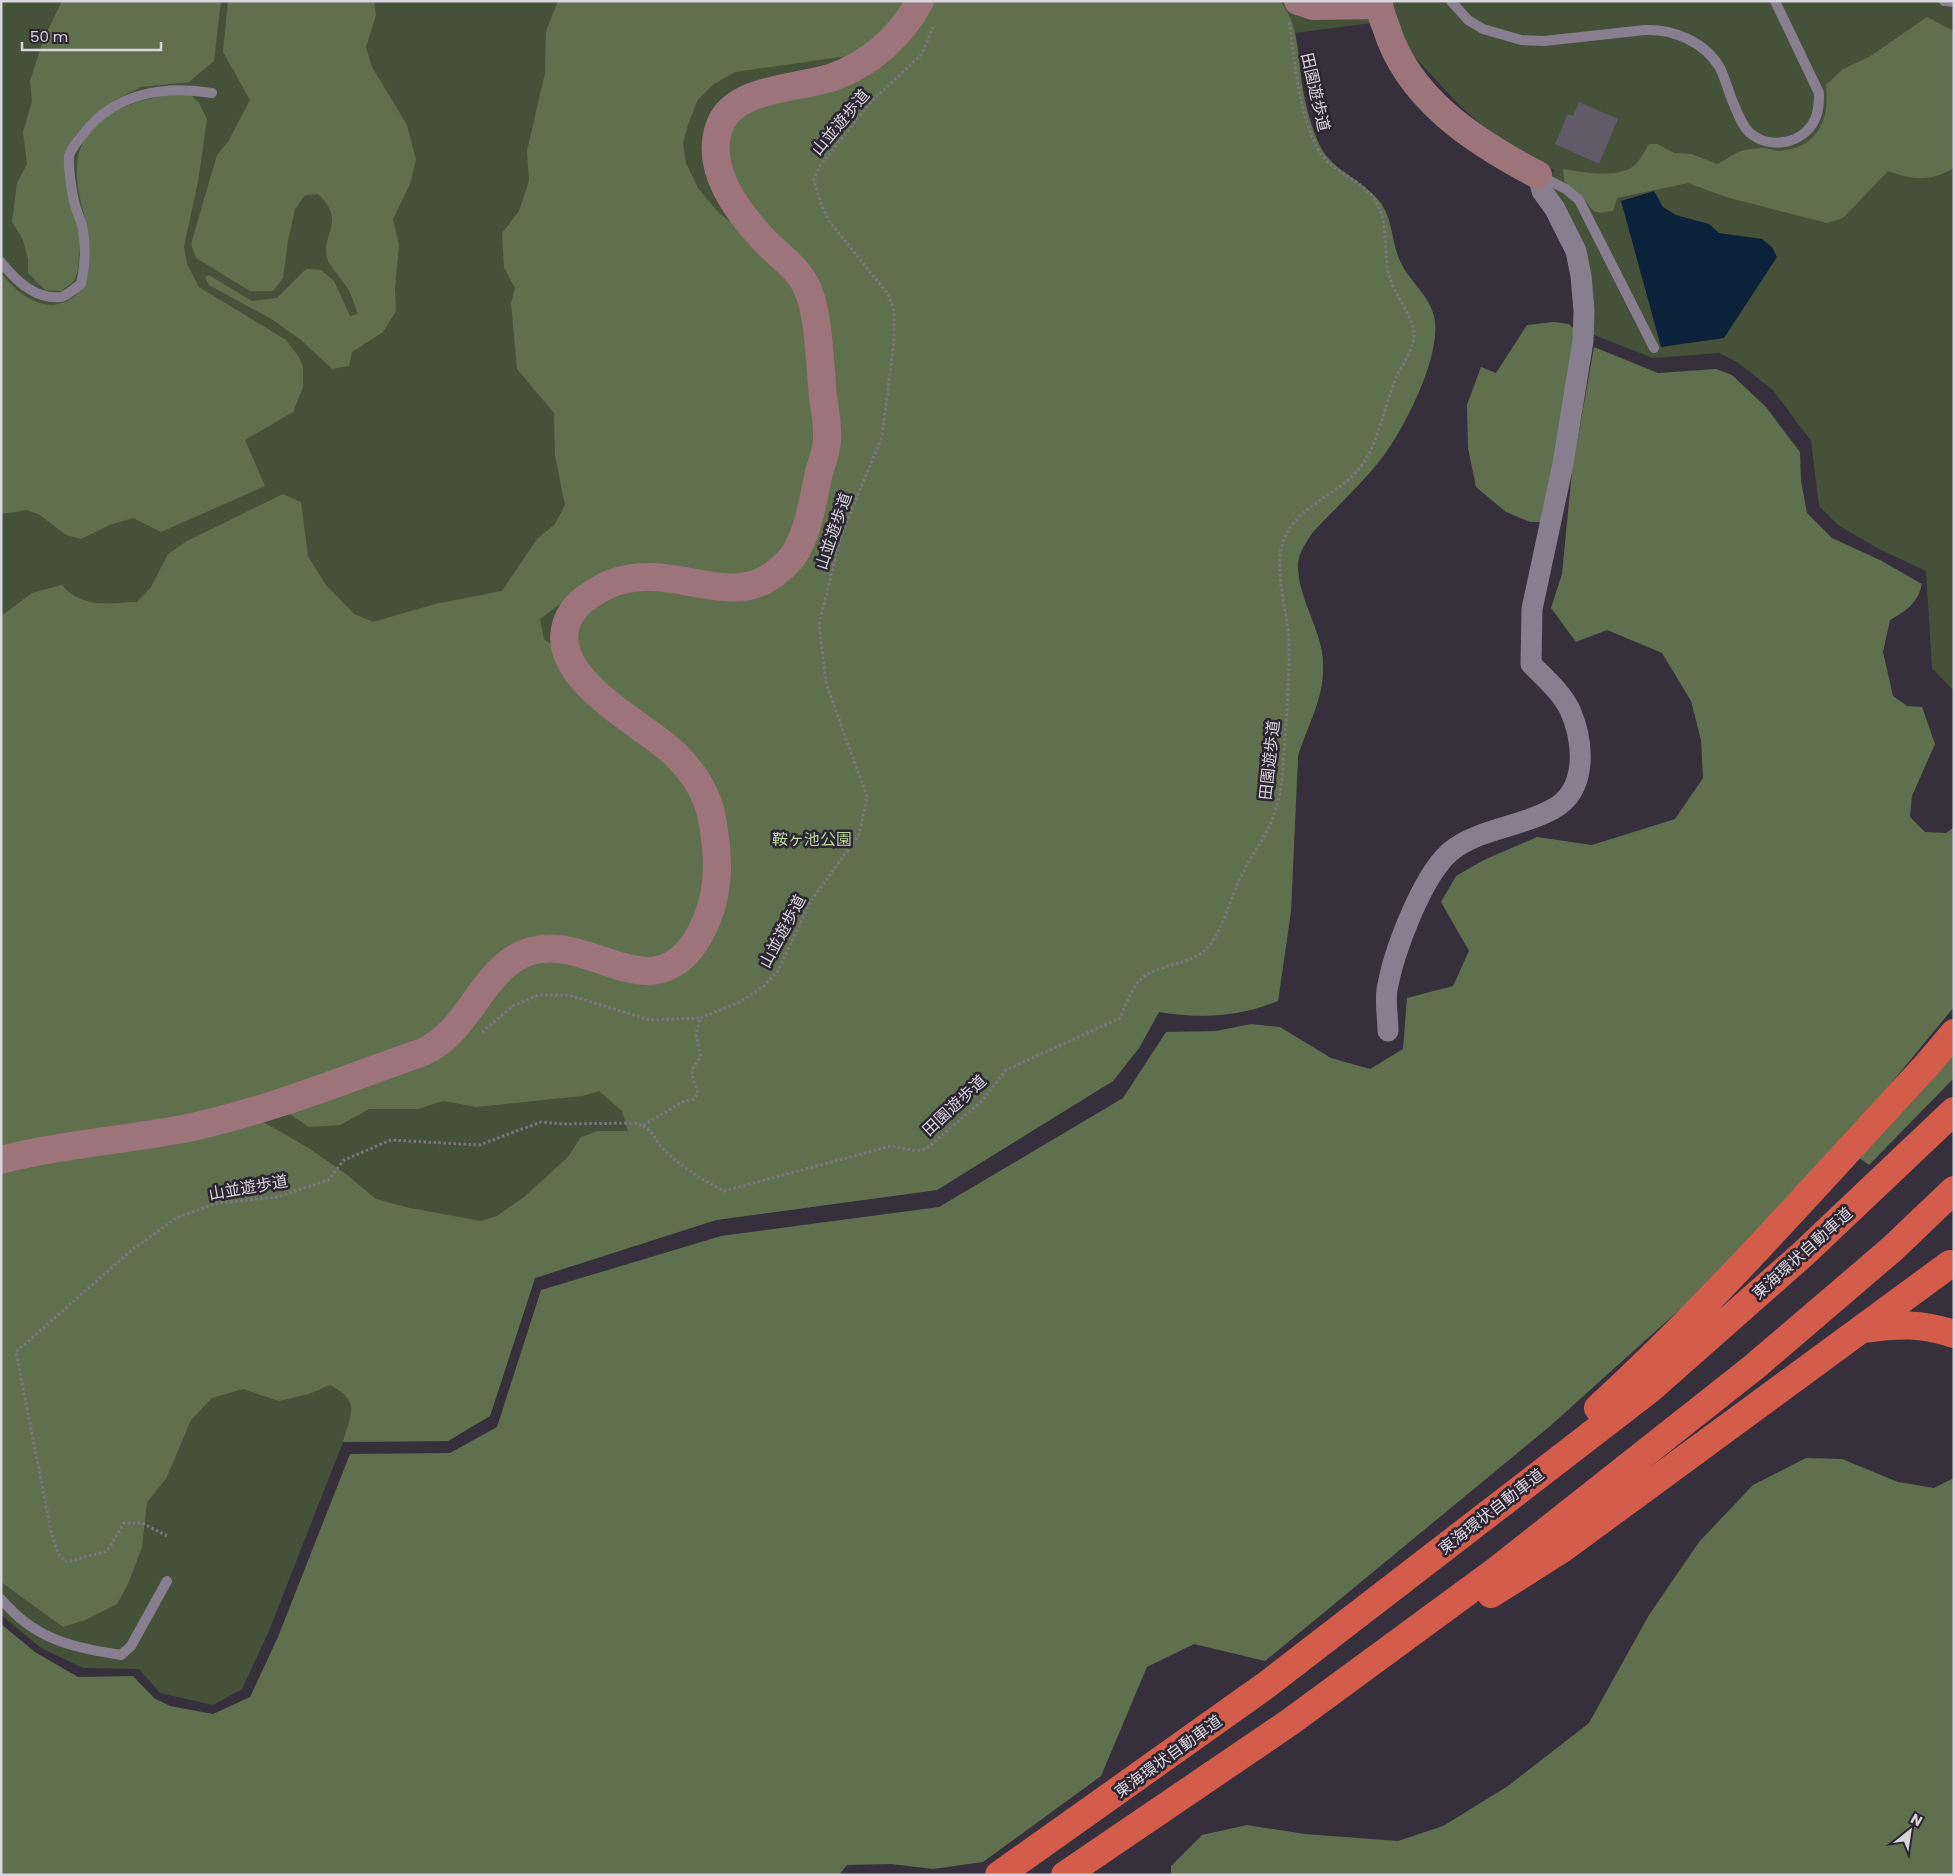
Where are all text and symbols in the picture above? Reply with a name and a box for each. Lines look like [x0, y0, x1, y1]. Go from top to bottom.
scale bar [22, 20, 161, 52]
text: 50 m [30, 26, 68, 47]
street label: 田園遊歩道 [1295, 51, 1336, 134]
street label: 山並遊歩道 [806, 84, 875, 160]
street label: 山並遊歩道 [810, 490, 857, 573]
street label: 田園遊歩道 [1254, 719, 1285, 801]
park label: 鞍ヶ池公園 [772, 828, 852, 851]
street label: 山並遊歩道 [754, 891, 811, 972]
street label: 田園遊歩道 [917, 1070, 991, 1141]
street label: 山並遊歩道 [207, 1169, 289, 1206]
street label: 東海環状自動車道 [1747, 1202, 1858, 1305]
street label: 東海環状自動車道 [1434, 1463, 1549, 1560]
street label: 東海環状自動車道 [1110, 1709, 1227, 1803]
north arrow [1885, 1806, 1935, 1856]
text: N [1907, 1808, 1926, 1831]

